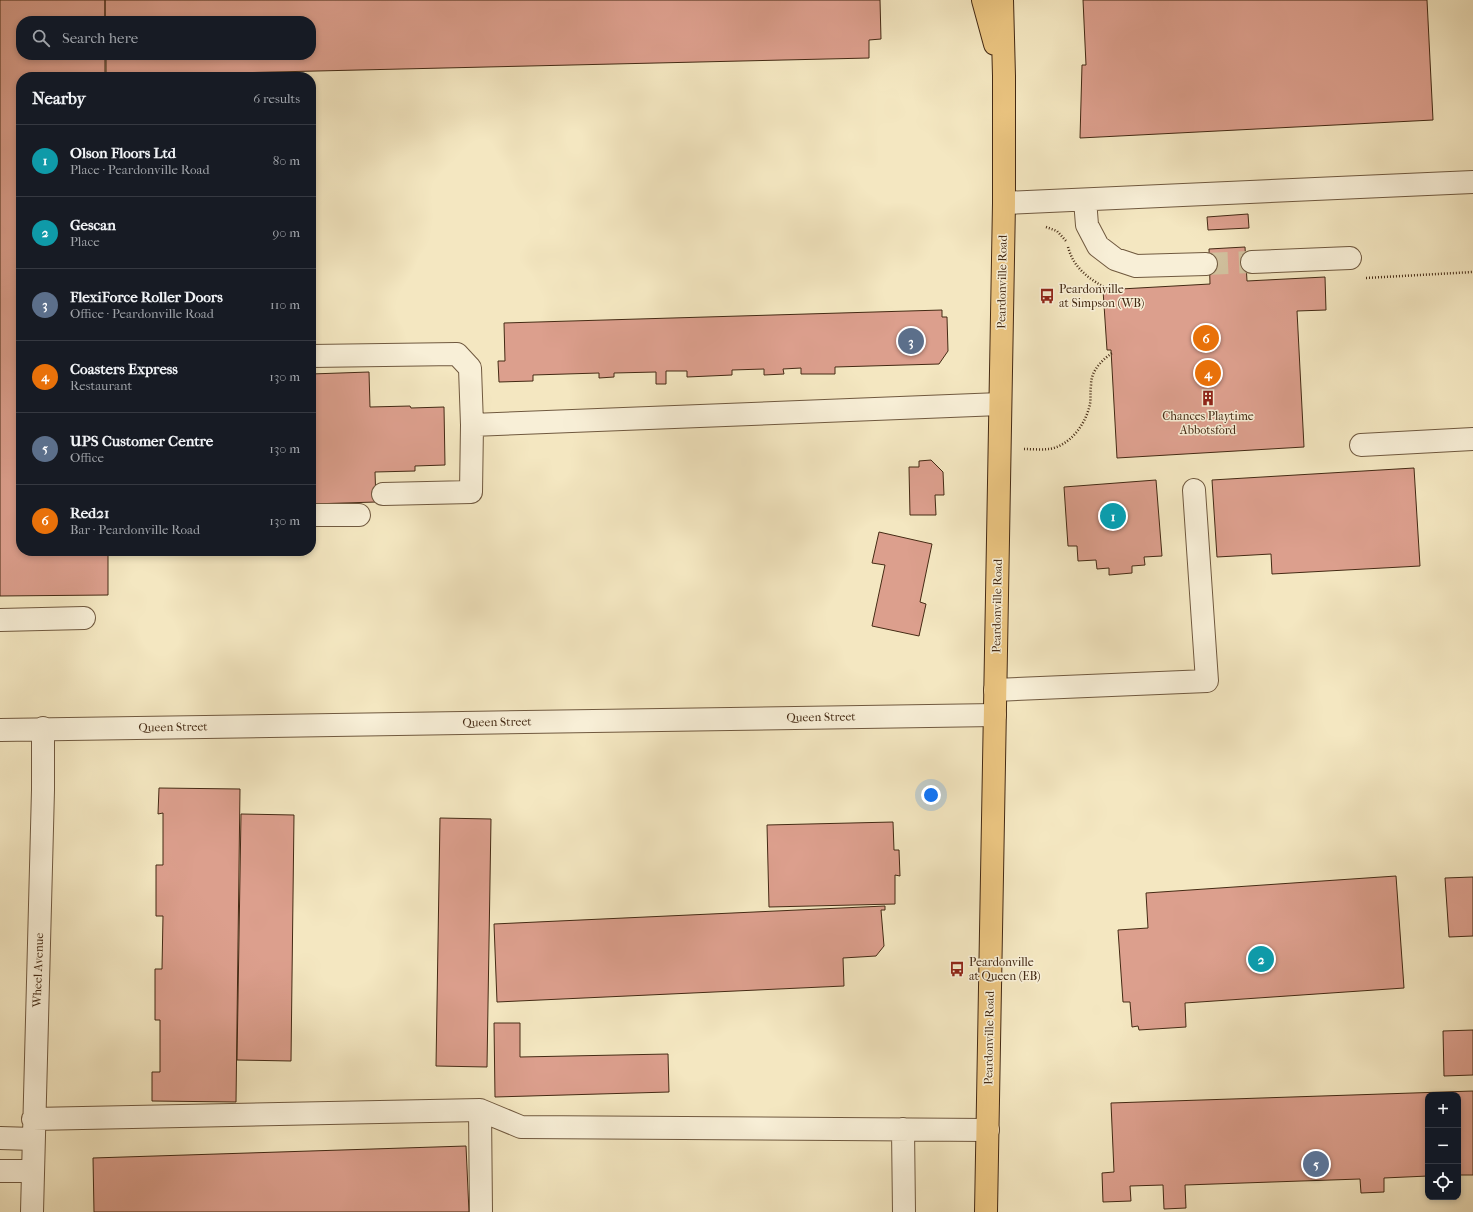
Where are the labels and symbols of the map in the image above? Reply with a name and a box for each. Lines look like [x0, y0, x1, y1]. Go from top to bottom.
street label: Peardonville Road [994, 234, 1010, 329]
place label: Peardonville at Simpson (WB) [1059, 282, 1144, 310]
bus stop icon: Peardonville at Simpson (WB) [1038, 287, 1056, 305]
pin: 6 [1193, 323, 1219, 353]
pin: 3 [898, 326, 924, 356]
pin: 4 [1195, 358, 1221, 388]
building icon: Chances Playtime Abbotsford [1199, 389, 1217, 407]
place label: Chances Playtime Abbotsford [1162, 409, 1254, 437]
pin: 1 [1100, 501, 1126, 531]
street label: Peardonville Road [989, 558, 1005, 653]
street label: Queen Street [786, 709, 856, 725]
street label: Queen Street [462, 714, 532, 730]
street label: Queen Street [138, 719, 208, 735]
your location [921, 785, 941, 805]
street label: Wheel Avenue [30, 932, 46, 1009]
pin: 2 [1248, 944, 1274, 974]
place label: Peardonville at Queen (EB) [969, 955, 1041, 983]
bus stop icon: Peardonville at Queen (EB) [948, 960, 966, 978]
street label: Peardonville Road [981, 990, 997, 1085]
pin: 5 [1303, 1149, 1329, 1179]

